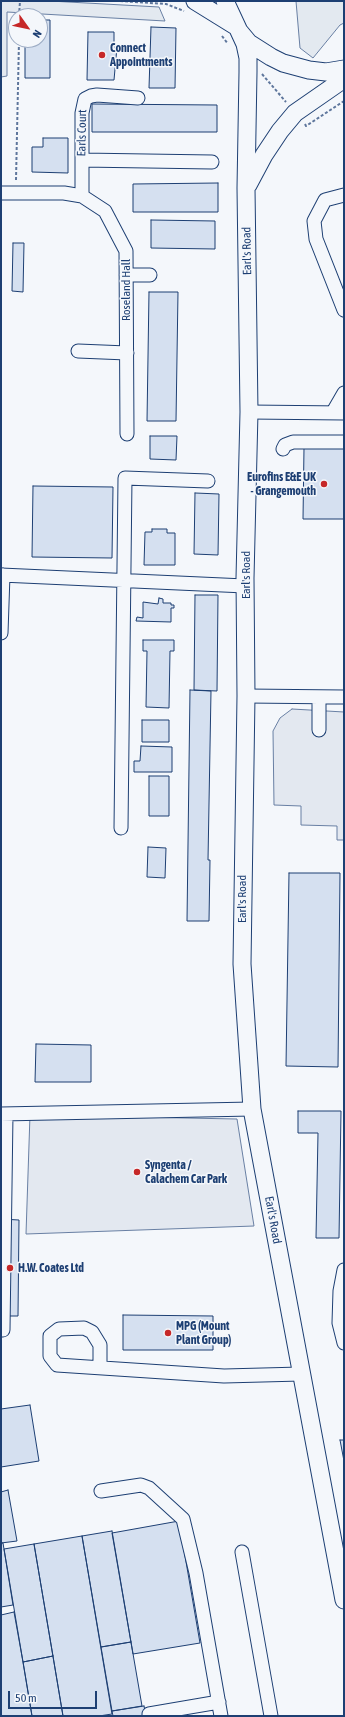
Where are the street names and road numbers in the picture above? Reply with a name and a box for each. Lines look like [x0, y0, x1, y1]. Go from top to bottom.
street label: Earls Court [74, 109, 90, 157]
street label: Earl's Road [239, 227, 255, 275]
street label: Roseland Hall [119, 259, 133, 321]
street label: Earl's Road [239, 551, 253, 599]
street label: Earl's Road [235, 875, 249, 923]
street label: Earl's Road [262, 1195, 284, 1245]

